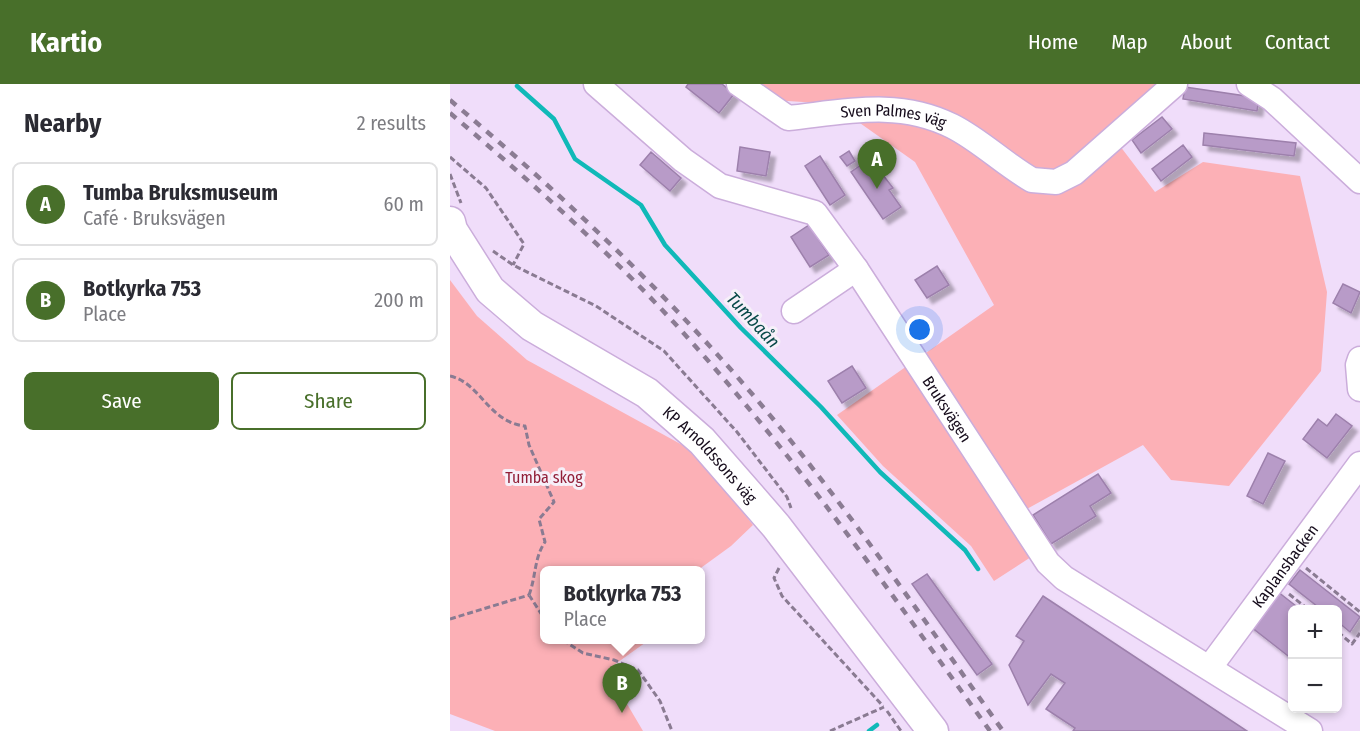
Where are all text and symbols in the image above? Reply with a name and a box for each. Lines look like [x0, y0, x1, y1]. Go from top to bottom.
text: Kartio [30, 26, 102, 59]
text: Home [1028, 29, 1078, 55]
text: Map [1111, 29, 1148, 55]
text: About [1181, 29, 1232, 55]
text: Contact [1265, 29, 1330, 55]
street label: Sven Palmes väg [839, 101, 950, 132]
text: Nearby [24, 108, 101, 139]
text: 2 results [357, 111, 426, 135]
pin: A [858, 140, 896, 189]
text: Tumba Bruksmuseum [83, 179, 278, 206]
text: A [40, 192, 51, 216]
text: 60 m [384, 192, 424, 216]
text: Café · Bruksvägen [83, 206, 226, 230]
text: Botkyrka 753 [83, 275, 201, 302]
text: B [40, 288, 51, 312]
text: 200 m [374, 288, 424, 312]
water label: Tumbaån [722, 288, 784, 352]
text: Place [83, 302, 126, 326]
your location [905, 315, 934, 344]
button: Save [24, 372, 219, 430]
button: Share [231, 372, 426, 430]
street label: Bruksvägen [919, 373, 975, 446]
street label: KP Arnoldssons väg [659, 402, 761, 507]
park label: Tumba skog [505, 468, 583, 487]
street label: Kaplansbacken [1248, 521, 1322, 611]
popup [540, 566, 705, 644]
text: Botkyrka 753 [563, 580, 682, 607]
map controls [1288, 605, 1342, 713]
button: + [1288, 605, 1342, 659]
text: Place [563, 607, 607, 631]
button: − [1288, 659, 1342, 713]
pin: B [602, 664, 642, 713]

